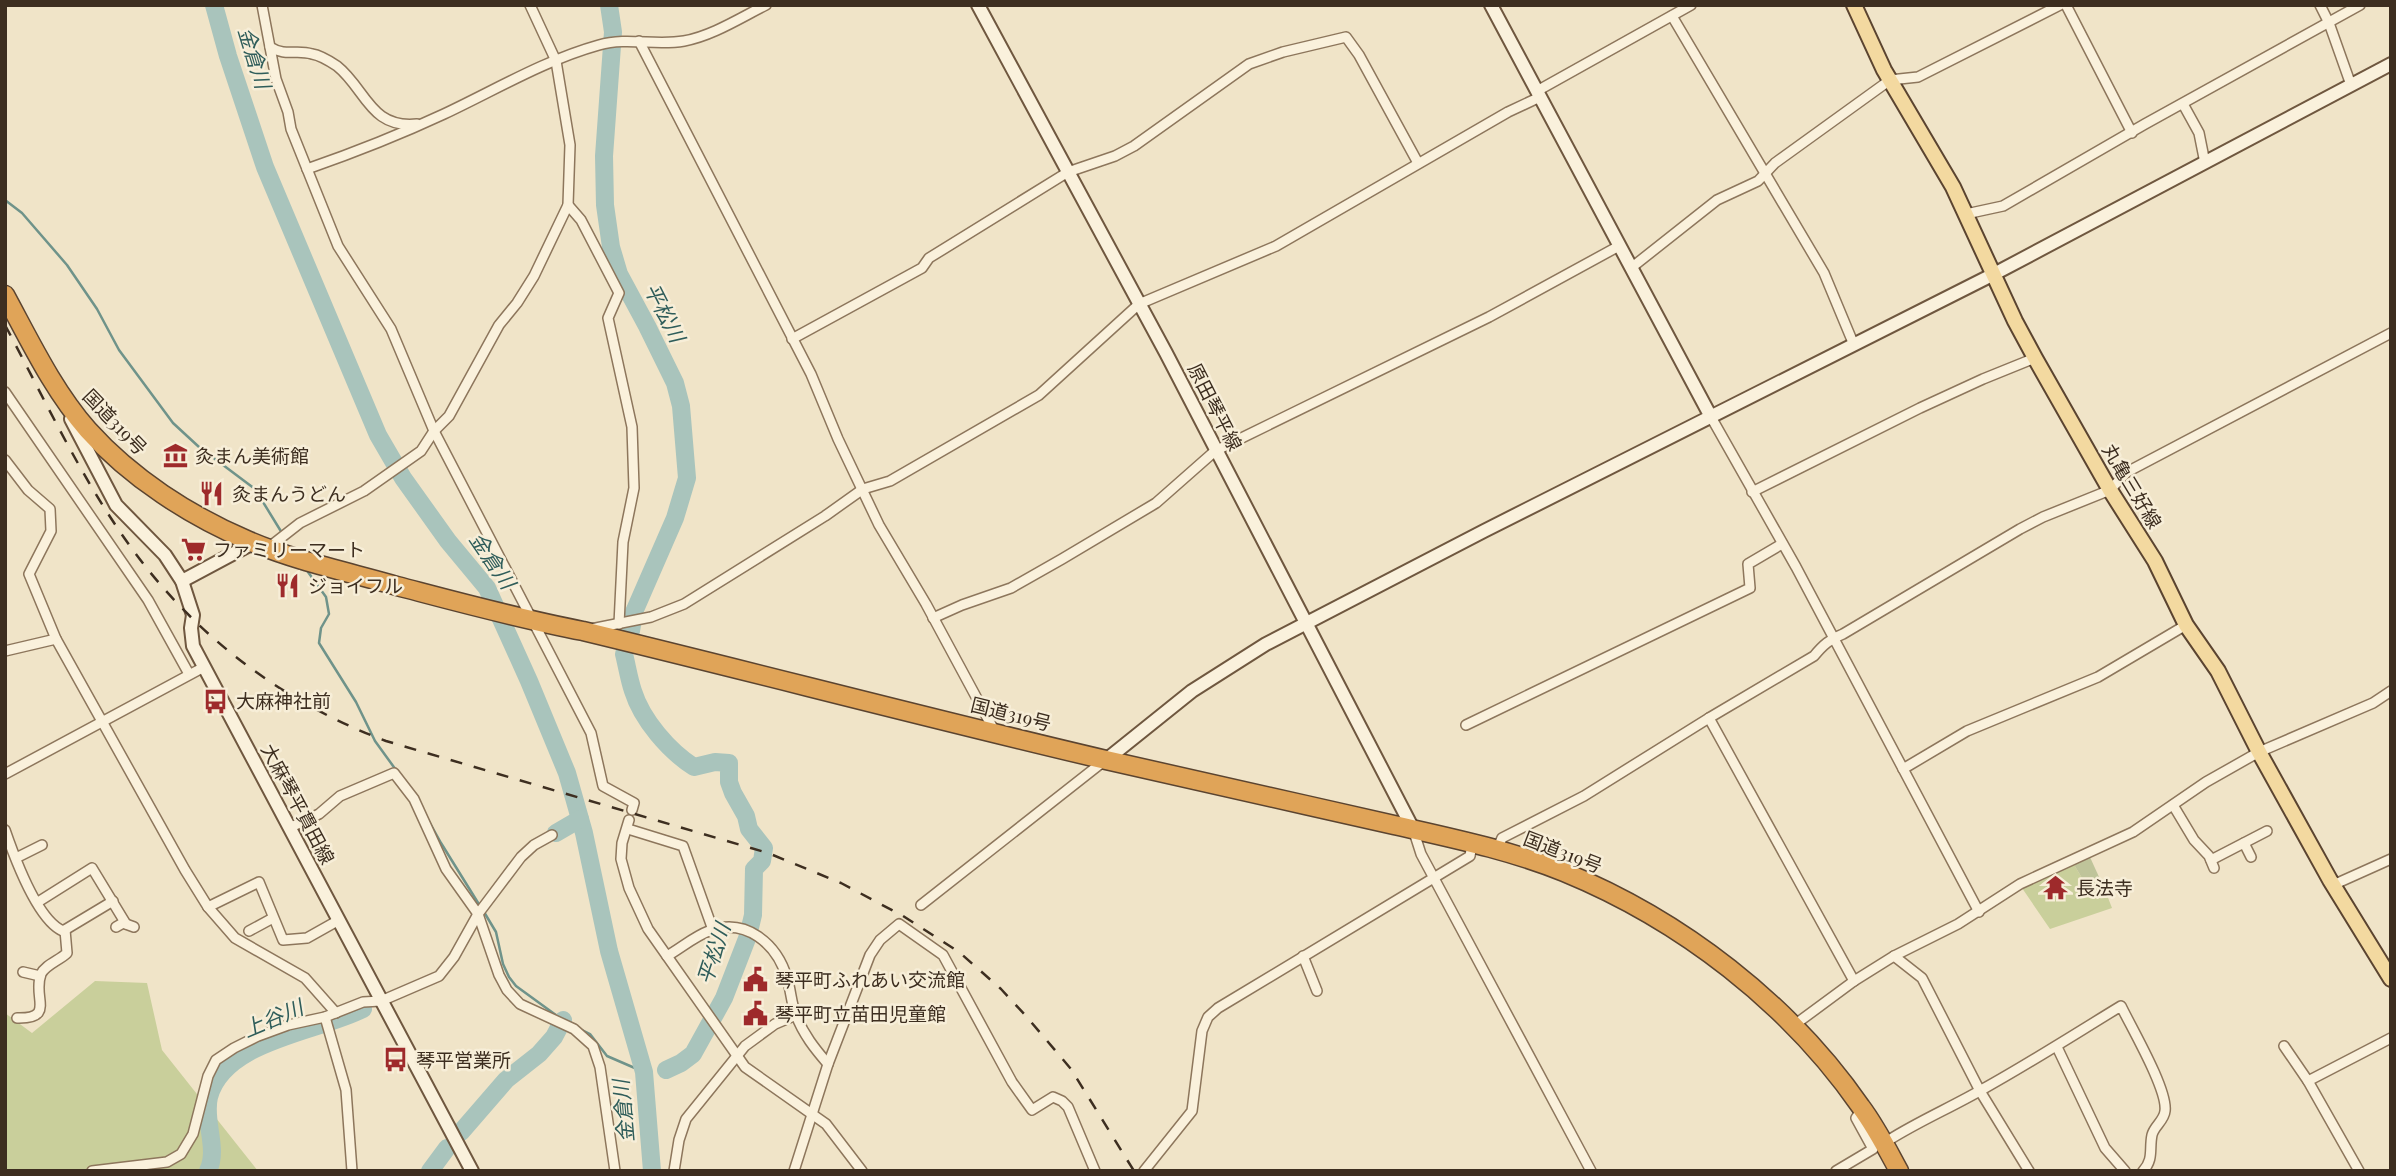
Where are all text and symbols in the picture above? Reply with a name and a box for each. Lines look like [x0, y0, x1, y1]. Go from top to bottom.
water label: 金倉川 [233, 23, 279, 94]
water label: 平松川 [639, 278, 693, 348]
street label: 原田琴平線 [1183, 358, 1249, 455]
street label: 国道319号 [78, 383, 154, 460]
street label: 丸亀三好線 [2097, 438, 2168, 533]
museum icon: 灸まん美術館 [161, 442, 189, 470]
place label: 灸まん美術館 [195, 442, 309, 468]
restaurant icon: 灸まんうどん [198, 480, 226, 508]
place label: 灸まんうどん [232, 480, 346, 506]
water label: 金倉川 [464, 526, 524, 595]
supermarket icon: ファミリーマート [179, 536, 207, 564]
place label: ファミリーマート [213, 536, 365, 562]
restaurant icon: ジョイフル [274, 572, 302, 600]
place label: ジョイフル [308, 572, 403, 598]
bus stop icon: 大麻神社前 [202, 687, 230, 715]
place label: 大麻神社前 [236, 687, 331, 713]
street label: 国道319号 [968, 690, 1054, 736]
street label: 大麻琴平貫田線 [256, 739, 342, 868]
street label: 国道319号 [1520, 824, 1606, 878]
temple icon: 長法寺 [2042, 874, 2070, 902]
place label: 長法寺 [2076, 874, 2133, 900]
water label: 平松川 [689, 917, 736, 988]
public building icon: 琴平町ふれあい交流館 [741, 966, 769, 994]
place label: 琴平町ふれあい交流館 [775, 966, 965, 992]
water label: 上谷川 [238, 991, 309, 1042]
public building icon: 琴平町立苗田児童館 [741, 1000, 769, 1028]
place label: 琴平町立苗田児童館 [775, 1000, 946, 1026]
bus stop icon: 琴平営業所 [382, 1046, 410, 1074]
place label: 琴平営業所 [416, 1046, 511, 1072]
water label: 金倉川 [605, 1077, 639, 1144]

